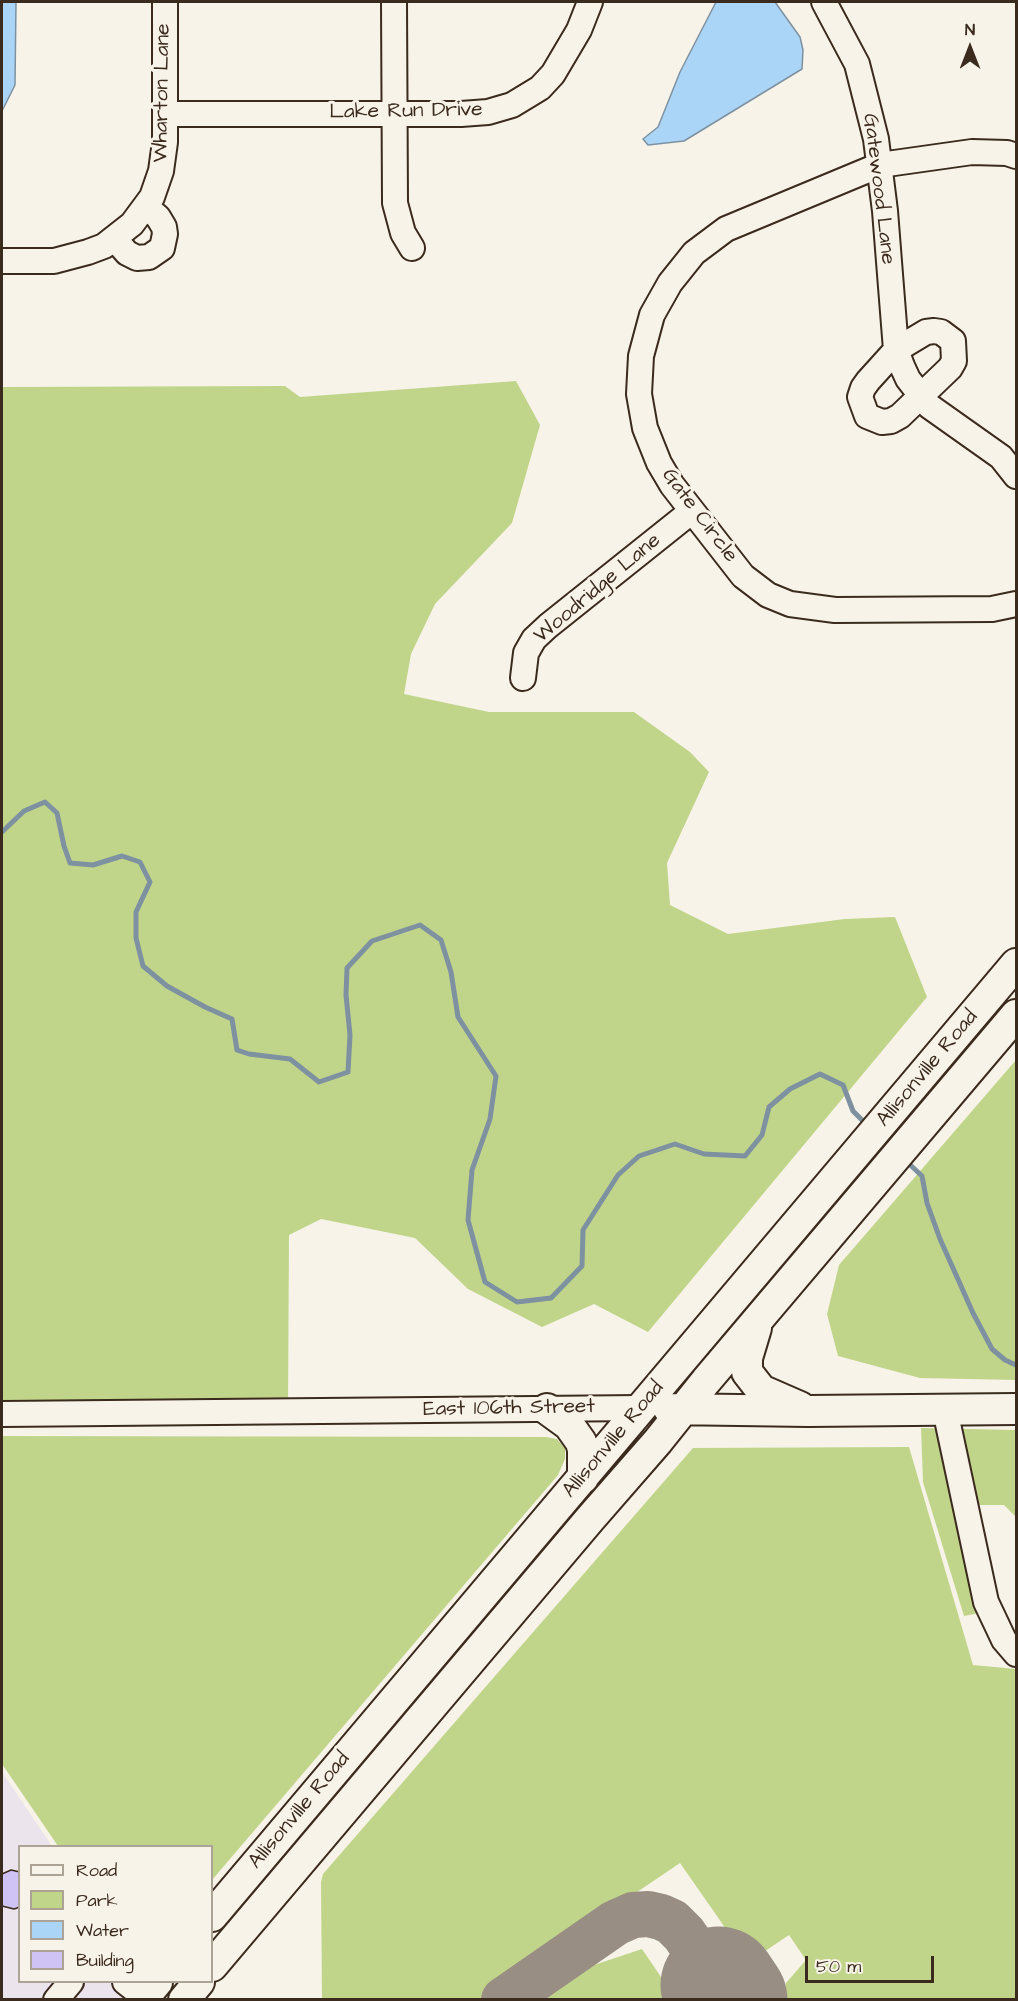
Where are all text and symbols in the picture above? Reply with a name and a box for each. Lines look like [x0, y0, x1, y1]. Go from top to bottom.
north arrow [940, 18, 1000, 78]
text: N [965, 19, 975, 41]
street label: Wharton Lane [149, 23, 177, 163]
street label: Lake Run Drive [329, 98, 483, 126]
street label: Gatewood Lane [856, 112, 900, 266]
street label: Gate Circle [656, 464, 742, 568]
street label: Woodridge Lane [530, 529, 666, 649]
street label: Allisonville Road [872, 1005, 984, 1133]
street label: Allisonville Road [558, 1376, 670, 1504]
street label: East 106th Street [423, 1395, 595, 1423]
street label: Allisonville Road [244, 1747, 356, 1875]
legend [18, 1845, 213, 1983]
text: Road [76, 1858, 117, 1883]
text: Park [76, 1888, 118, 1913]
text: Water [76, 1918, 129, 1943]
scale bar [808, 1944, 937, 1982]
text: Building [76, 1948, 134, 1973]
text: 50 m [816, 1954, 861, 1979]

